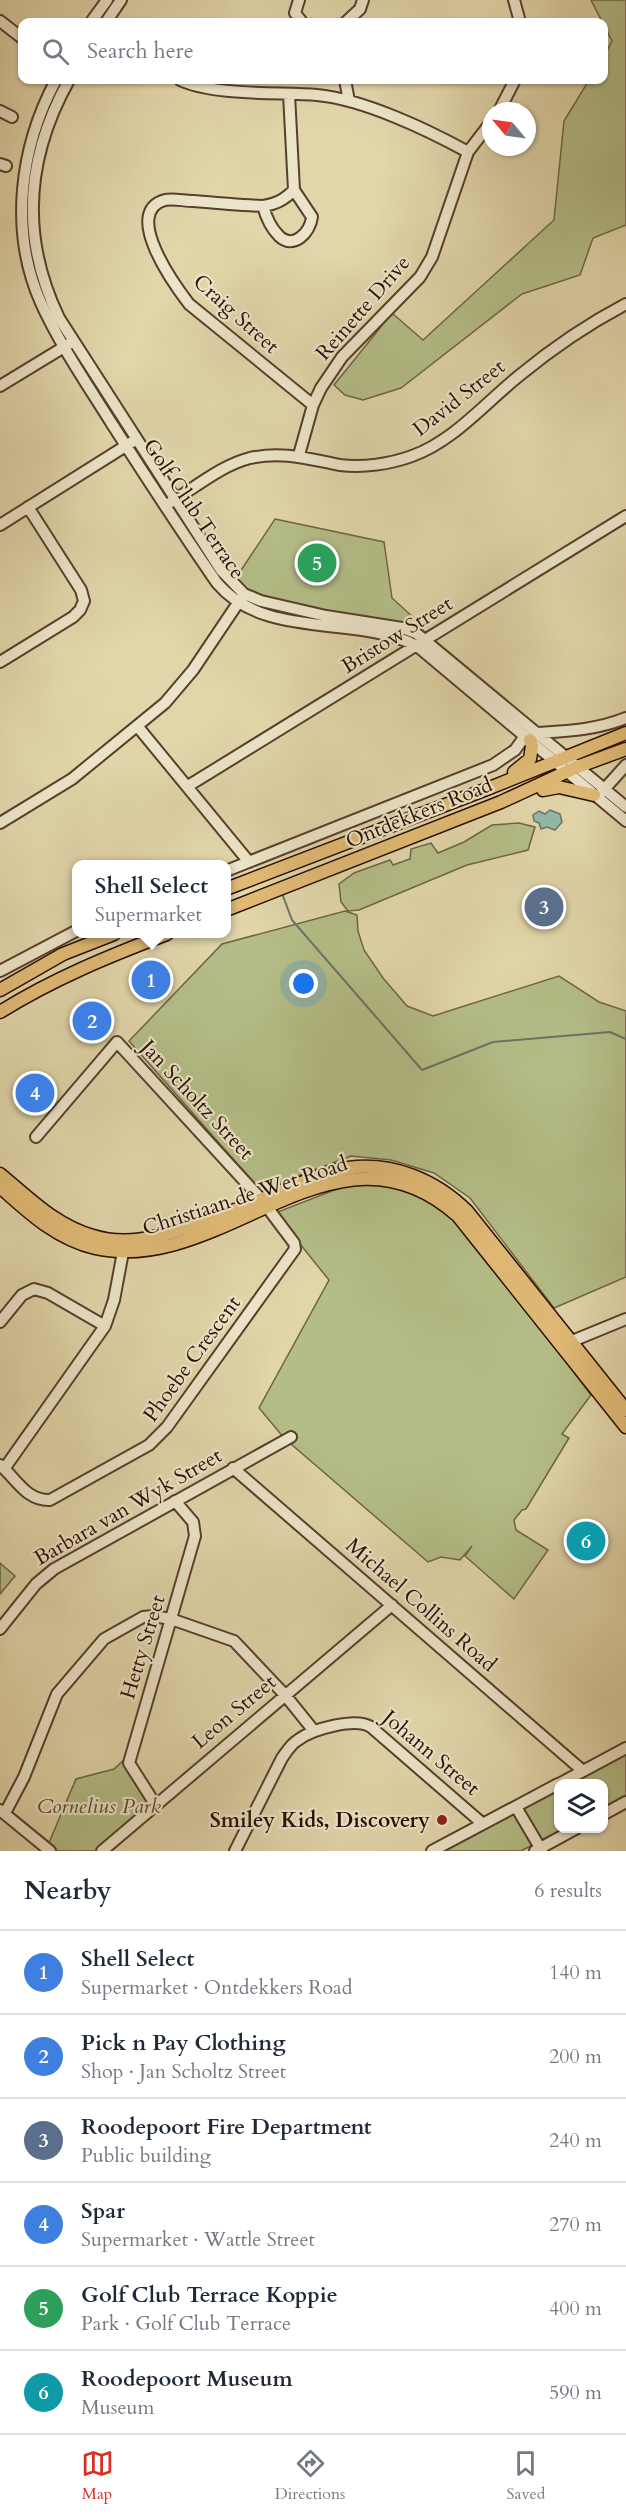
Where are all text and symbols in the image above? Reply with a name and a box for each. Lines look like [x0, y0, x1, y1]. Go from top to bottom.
search box [18, 18, 608, 84]
icon: search [39, 35, 72, 68]
text: Search here [87, 36, 194, 66]
north arrow [482, 102, 536, 156]
street label: Reinette Drive [309, 249, 417, 367]
street label: Craig Street [187, 268, 286, 361]
street label: David Street [407, 352, 512, 443]
street label: Golf Club Terrace [136, 433, 252, 585]
pin: 5 [298, 540, 336, 586]
street label: Bristow Street [336, 589, 458, 681]
street label: Ontdekkers Road [341, 770, 497, 856]
popup [72, 860, 231, 938]
text: Shell Select [95, 871, 208, 901]
pin: 3 [524, 884, 564, 930]
text: Supermarket [95, 901, 202, 928]
pin: 1 [132, 958, 170, 1002]
your location [289, 969, 318, 998]
pin: 2 [72, 998, 112, 1044]
street label: Jan Scholtz Street [132, 1032, 260, 1167]
pin: 4 [15, 1070, 54, 1116]
street label: Christiaan de Wet Road [139, 1149, 351, 1243]
street label: Phoebe Crescent [136, 1290, 248, 1428]
street label: Barbara van Wyk Street [29, 1441, 228, 1573]
pin: 6 [566, 1518, 606, 1564]
street label: Michael Collins Road [339, 1531, 503, 1679]
street label: Hetty Street [113, 1591, 173, 1703]
street label: Leon Street [186, 1668, 283, 1756]
street label: Johann Street [374, 1702, 486, 1803]
map controls [554, 1779, 608, 1833]
button: layers [554, 1779, 608, 1833]
park label: Cornelius Park [37, 1792, 162, 1821]
place label: Smiley Kids, Discovery [210, 1806, 430, 1835]
marker: Smiley Kids, Discovery [435, 1813, 449, 1827]
text: Nearby [24, 1873, 112, 1908]
text: 6 results [534, 1877, 602, 1904]
text: Shell Select [81, 1944, 194, 1974]
text: 1 [38, 1959, 49, 1986]
text: 140 m [549, 1959, 602, 1986]
text: Supermarket · Ontdekkers Road [81, 1974, 352, 2001]
text: Pick n Pay Clothing [81, 2028, 286, 2058]
text: 2 [38, 2043, 49, 2070]
text: 200 m [549, 2043, 602, 2070]
text: Shop · Jan Scholtz Street [81, 2058, 286, 2085]
text: Roodepoort Fire Department [81, 2112, 372, 2142]
text: 3 [38, 2127, 49, 2154]
text: 240 m [549, 2127, 602, 2154]
text: Public building [81, 2142, 211, 2169]
text: Spar [81, 2196, 125, 2226]
text: 4 [38, 2211, 49, 2238]
text: 270 m [549, 2211, 602, 2238]
text: Supermarket · Wattle Street [81, 2226, 315, 2253]
text: Golf Club Terrace Koppie [81, 2280, 338, 2310]
text: 5 [38, 2295, 49, 2322]
text: 400 m [549, 2295, 602, 2322]
text: Park · Golf Club Terrace [81, 2310, 291, 2337]
text: Roodepoort Museum [81, 2364, 293, 2394]
text: 6 [38, 2379, 49, 2406]
text: 590 m [549, 2379, 602, 2406]
text: Museum [81, 2394, 154, 2421]
tab: Map [81, 2447, 114, 2505]
tab: Directions [275, 2447, 345, 2505]
tab: Saved [507, 2447, 545, 2505]

